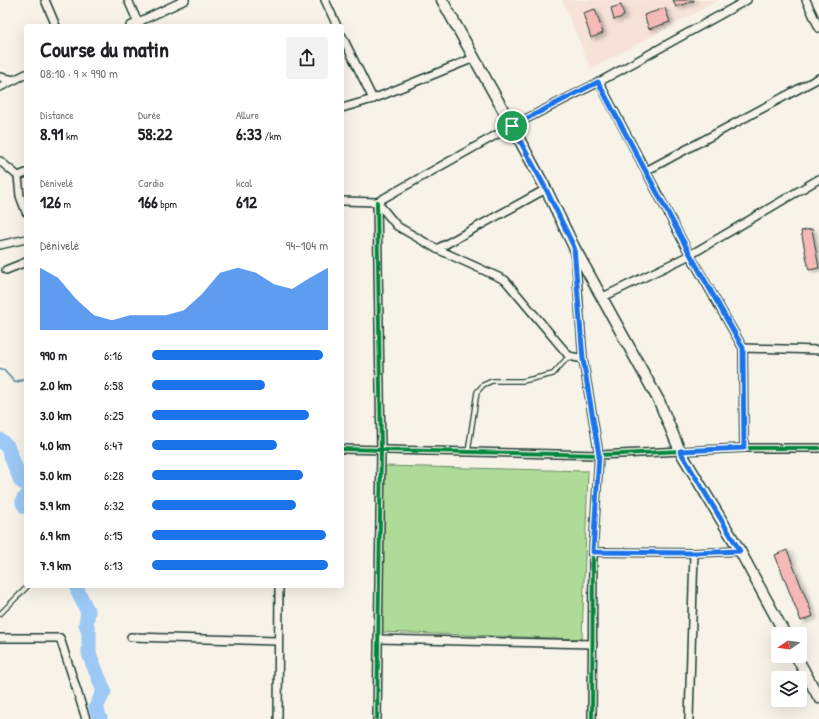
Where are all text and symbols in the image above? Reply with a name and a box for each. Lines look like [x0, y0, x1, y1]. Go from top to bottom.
text: Course du matin [40, 34, 169, 64]
button: share [286, 37, 328, 79]
text: 08:10 · 9 × 990 m [40, 64, 118, 82]
text: Distance [40, 108, 74, 122]
text: Durée [138, 108, 161, 122]
text: Allure [236, 108, 259, 122]
pin [495, 109, 529, 143]
icon: arrive [501, 115, 523, 137]
text: 8.91 [40, 122, 63, 145]
text: 58:22 [138, 122, 172, 145]
text: 6:33 [236, 122, 262, 145]
text: km [63, 129, 78, 143]
text: /km [262, 129, 281, 143]
text: Dénivelé [40, 176, 73, 190]
text: Cardio [138, 176, 164, 190]
text: kcal [236, 176, 252, 190]
text: 126 [40, 190, 61, 213]
text: 166 [138, 190, 158, 213]
text: 612 [236, 190, 257, 213]
text: m [61, 197, 71, 211]
text: bpm [158, 197, 177, 211]
text: Dénivelé [40, 236, 79, 254]
text: 94–104 m [286, 236, 328, 254]
text: 990 m [40, 346, 67, 364]
text: 6:16 [104, 346, 122, 364]
text: 2.0 km [40, 376, 72, 394]
text: 6:58 [104, 376, 123, 394]
text: 3.0 km [40, 406, 72, 424]
text: 6:25 [104, 406, 124, 424]
text: 4.0 km [40, 436, 71, 454]
text: 6:47 [104, 436, 124, 454]
text: 5.0 km [40, 466, 71, 484]
text: 6:28 [104, 466, 124, 484]
text: 5.9 km [40, 496, 70, 514]
text: 6:32 [104, 496, 124, 514]
text: 6.9 km [40, 526, 70, 544]
text: 6:15 [104, 526, 122, 544]
text: 7.9 km [40, 556, 71, 574]
text: 6:13 [104, 556, 123, 574]
north arrow [771, 627, 807, 663]
map controls [771, 627, 807, 707]
button: layers [771, 671, 807, 707]

